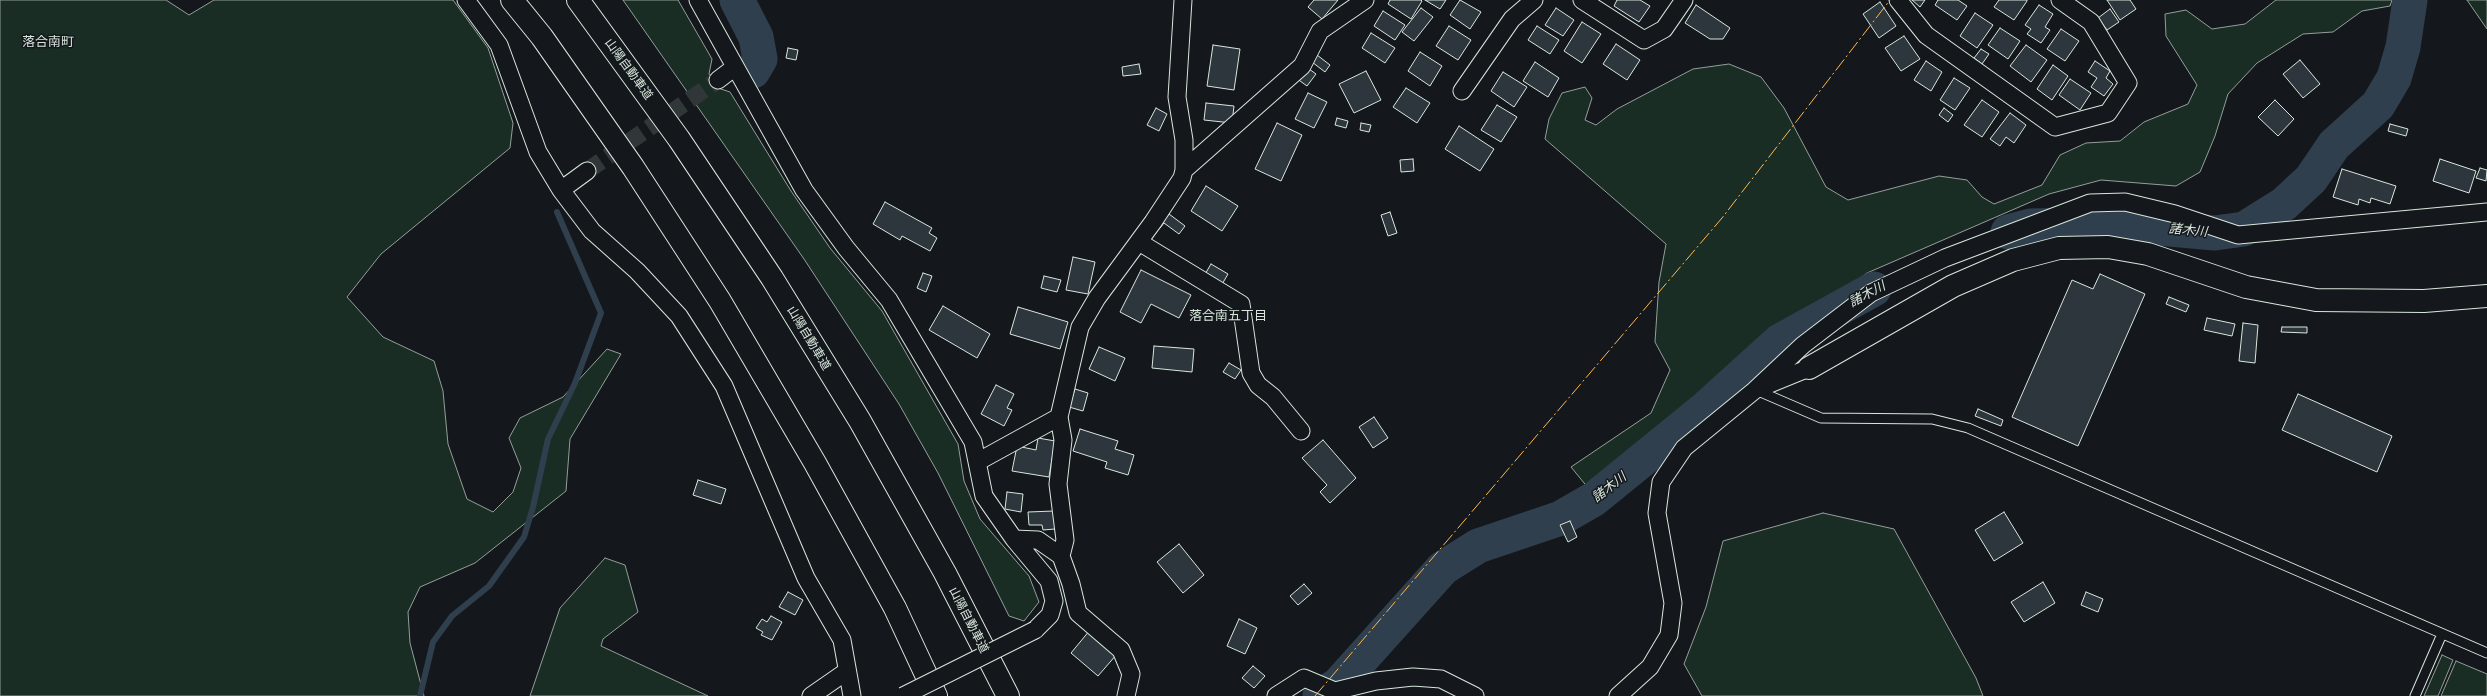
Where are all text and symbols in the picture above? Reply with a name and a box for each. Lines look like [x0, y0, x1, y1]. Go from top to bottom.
district label: 落合南町 [22, 34, 74, 50]
street label: 山陽自動車道 [602, 36, 656, 102]
water label: 諸木川 [2168, 221, 2208, 239]
water label: 諸木川 [1846, 278, 1888, 310]
street label: 山陽自動車道 [784, 303, 834, 373]
district label: 落合南五丁目 [1189, 308, 1267, 324]
water label: 諸木川 [1589, 469, 1629, 505]
street label: 山陽自動車道 [946, 585, 992, 655]

